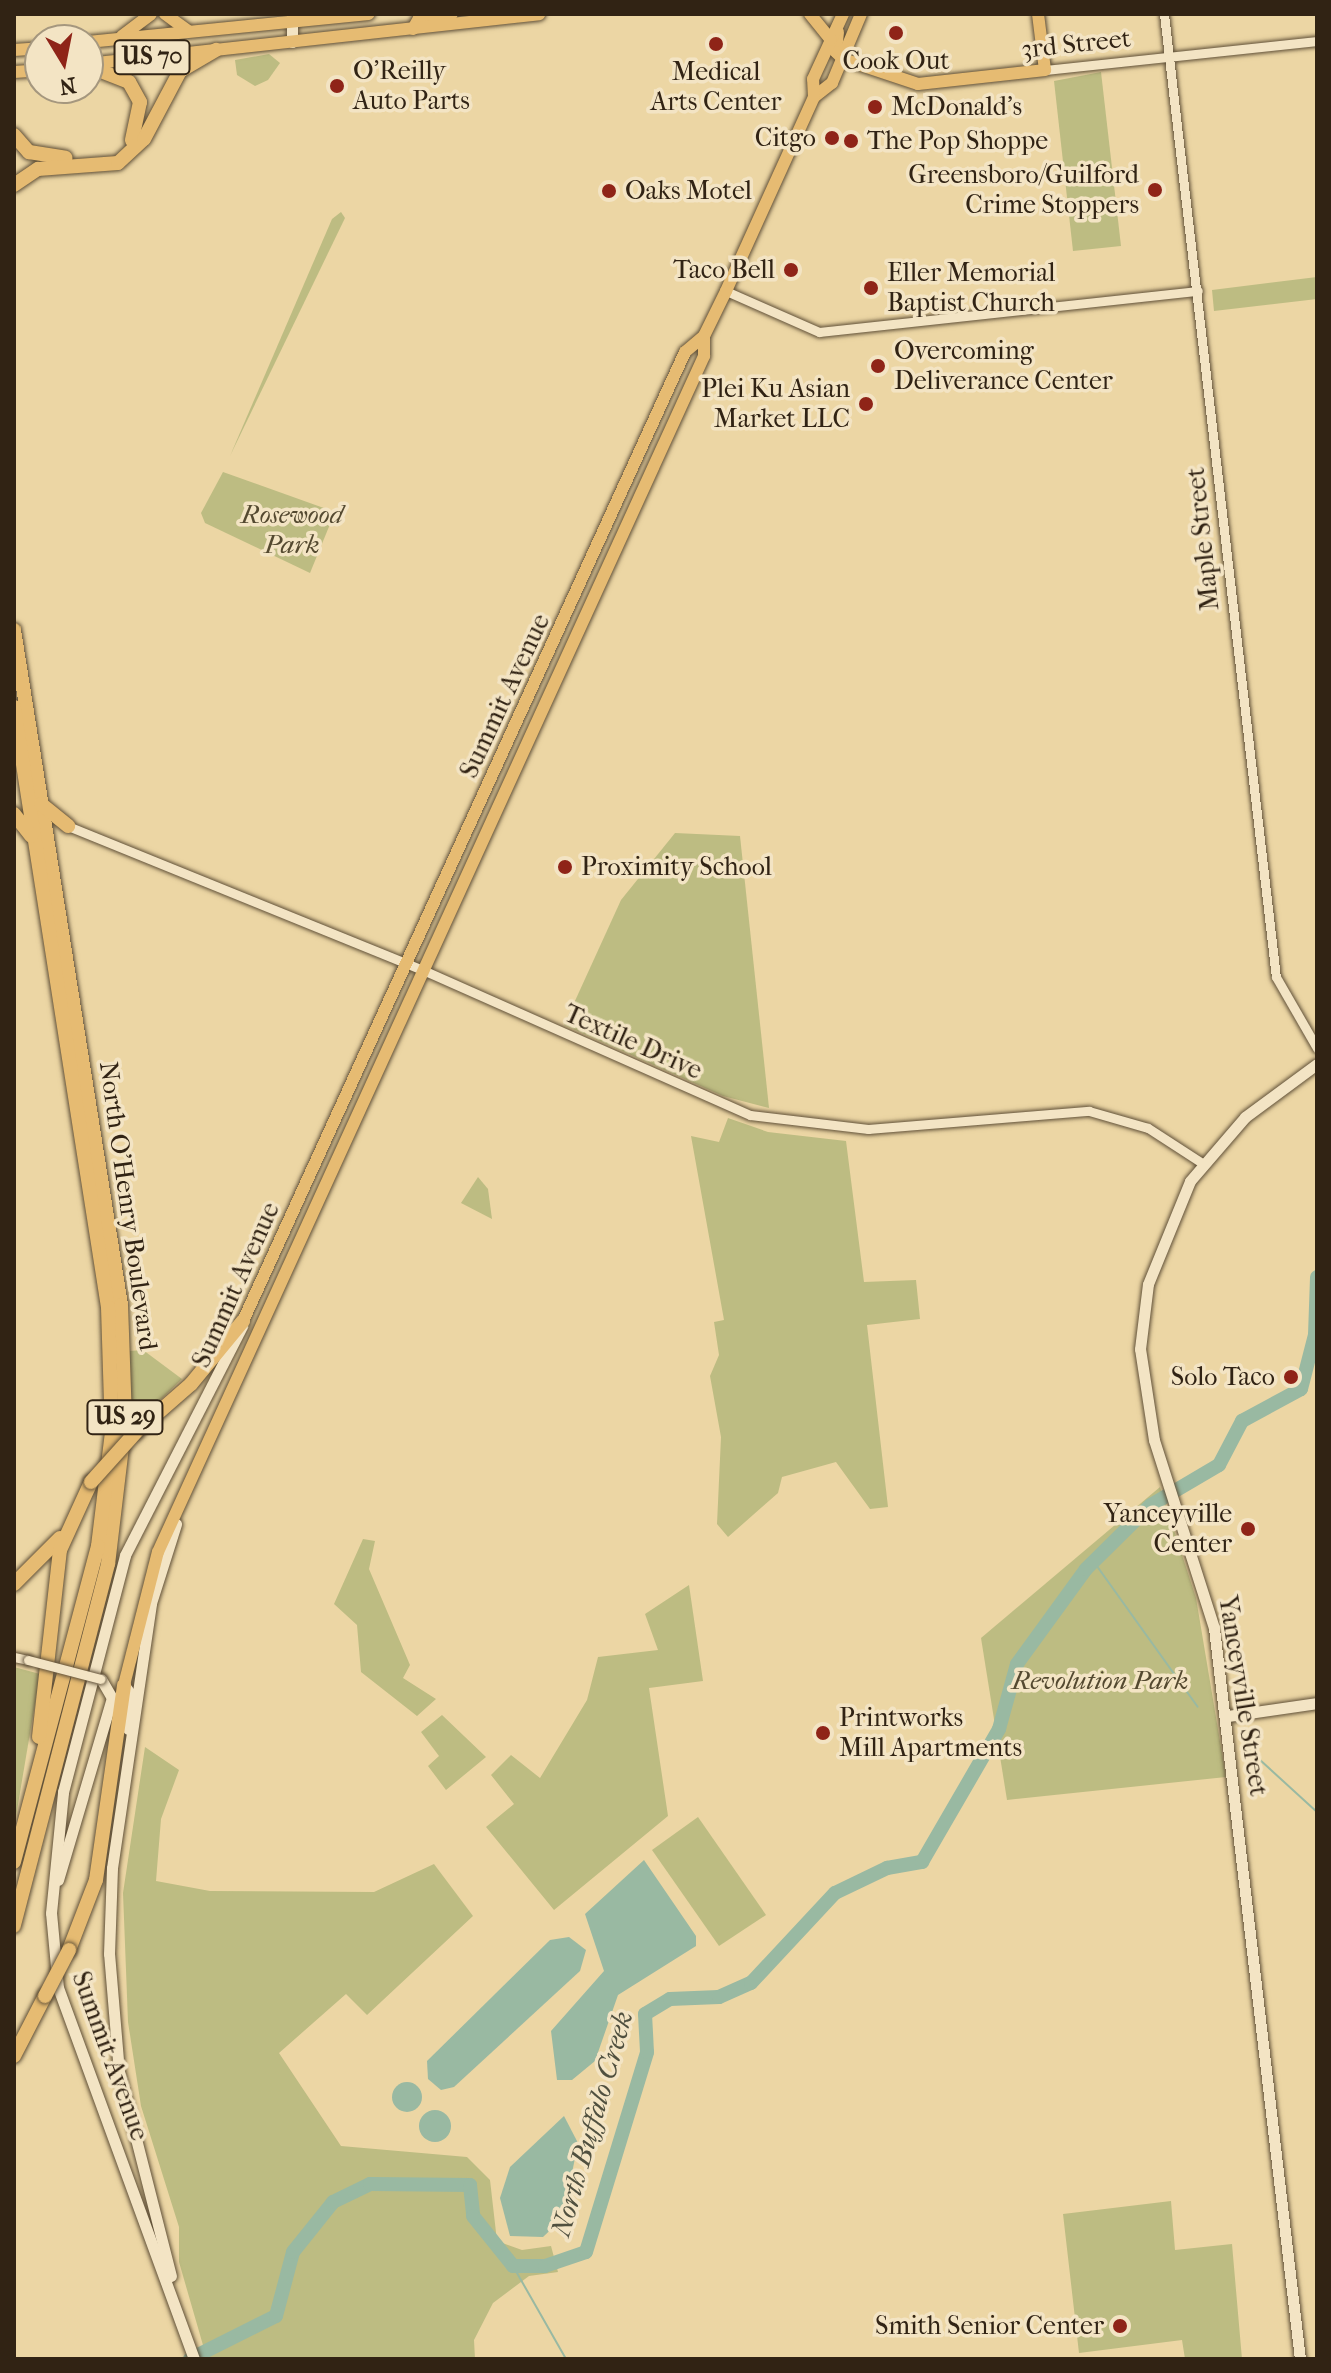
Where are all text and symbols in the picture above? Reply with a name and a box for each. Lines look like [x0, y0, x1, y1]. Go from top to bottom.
street label: 3rd Street [1020, 23, 1132, 65]
north arrow [24, 24, 104, 104]
marker: Cook Out [887, 24, 905, 42]
marker: Medical Arts Center [707, 35, 725, 53]
road number: US 70 [112, 37, 192, 77]
place label: Cook Out [842, 45, 950, 77]
place label: O'Reilly Auto Parts [353, 55, 470, 116]
place label: Medical Arts Center [651, 56, 781, 118]
text: N [57, 71, 78, 100]
marker: O'Reilly Auto Parts [328, 77, 346, 95]
place label: McDonald's [891, 91, 1022, 123]
marker: McDonald's [866, 98, 884, 116]
place label: Citgo [755, 122, 816, 154]
place label: The Pop Shoppe [867, 125, 1048, 157]
marker: Citgo [823, 129, 841, 147]
marker: The Pop Shoppe [842, 132, 860, 150]
place label: Greensboro/Guilford Crime Stoppers [908, 159, 1139, 220]
place label: Oaks Motel [625, 175, 752, 207]
marker: Greensboro/Guilford Crime Stoppers [1146, 181, 1164, 199]
marker: Oaks Motel [600, 182, 618, 200]
place label: Taco Bell [673, 254, 775, 286]
place label: Eller Memorial Baptist Church [887, 257, 1055, 318]
marker: Taco Bell [782, 261, 800, 279]
marker: Eller Memorial Baptist Church [862, 279, 880, 297]
place label: Overcoming Deliverance Center [894, 335, 1113, 396]
marker: Overcoming Deliverance Center [869, 357, 887, 375]
place label: Plei Ku Asian Market LLC [701, 373, 850, 434]
marker: Plei Ku Asian Market LLC [857, 395, 875, 413]
street label: Maple Street [1180, 466, 1226, 612]
park label: Rosewood Park [241, 499, 343, 560]
street label: Summit Avenue [453, 609, 557, 783]
place label: Proximity School [581, 851, 772, 883]
marker: Proximity School [556, 858, 574, 876]
street label: Textile Drive [559, 998, 707, 1086]
street label: North O'Henry Boulevard [92, 1059, 164, 1353]
street label: Summit Avenue [186, 1198, 286, 1372]
place label: Solo Taco [1171, 1361, 1275, 1393]
marker: Solo Taco [1282, 1368, 1300, 1386]
road number: US 29 [85, 1397, 165, 1437]
place label: Yanceyville Center [1104, 1498, 1232, 1560]
marker: Yanceyville Center [1239, 1520, 1257, 1538]
street label: Yanceyville Street [1212, 1594, 1274, 1798]
park label: Revolution Park [1012, 1665, 1188, 1697]
place label: Printworks Mill Apartments [839, 1702, 1022, 1764]
marker: Printworks Mill Apartments [814, 1724, 832, 1742]
street label: Summit Avenue [65, 1967, 155, 2145]
water label: North Buffalo Creek [544, 2007, 640, 2241]
place label: Smith Senior Center [875, 2310, 1104, 2342]
marker: Smith Senior Center [1111, 2317, 1129, 2335]

